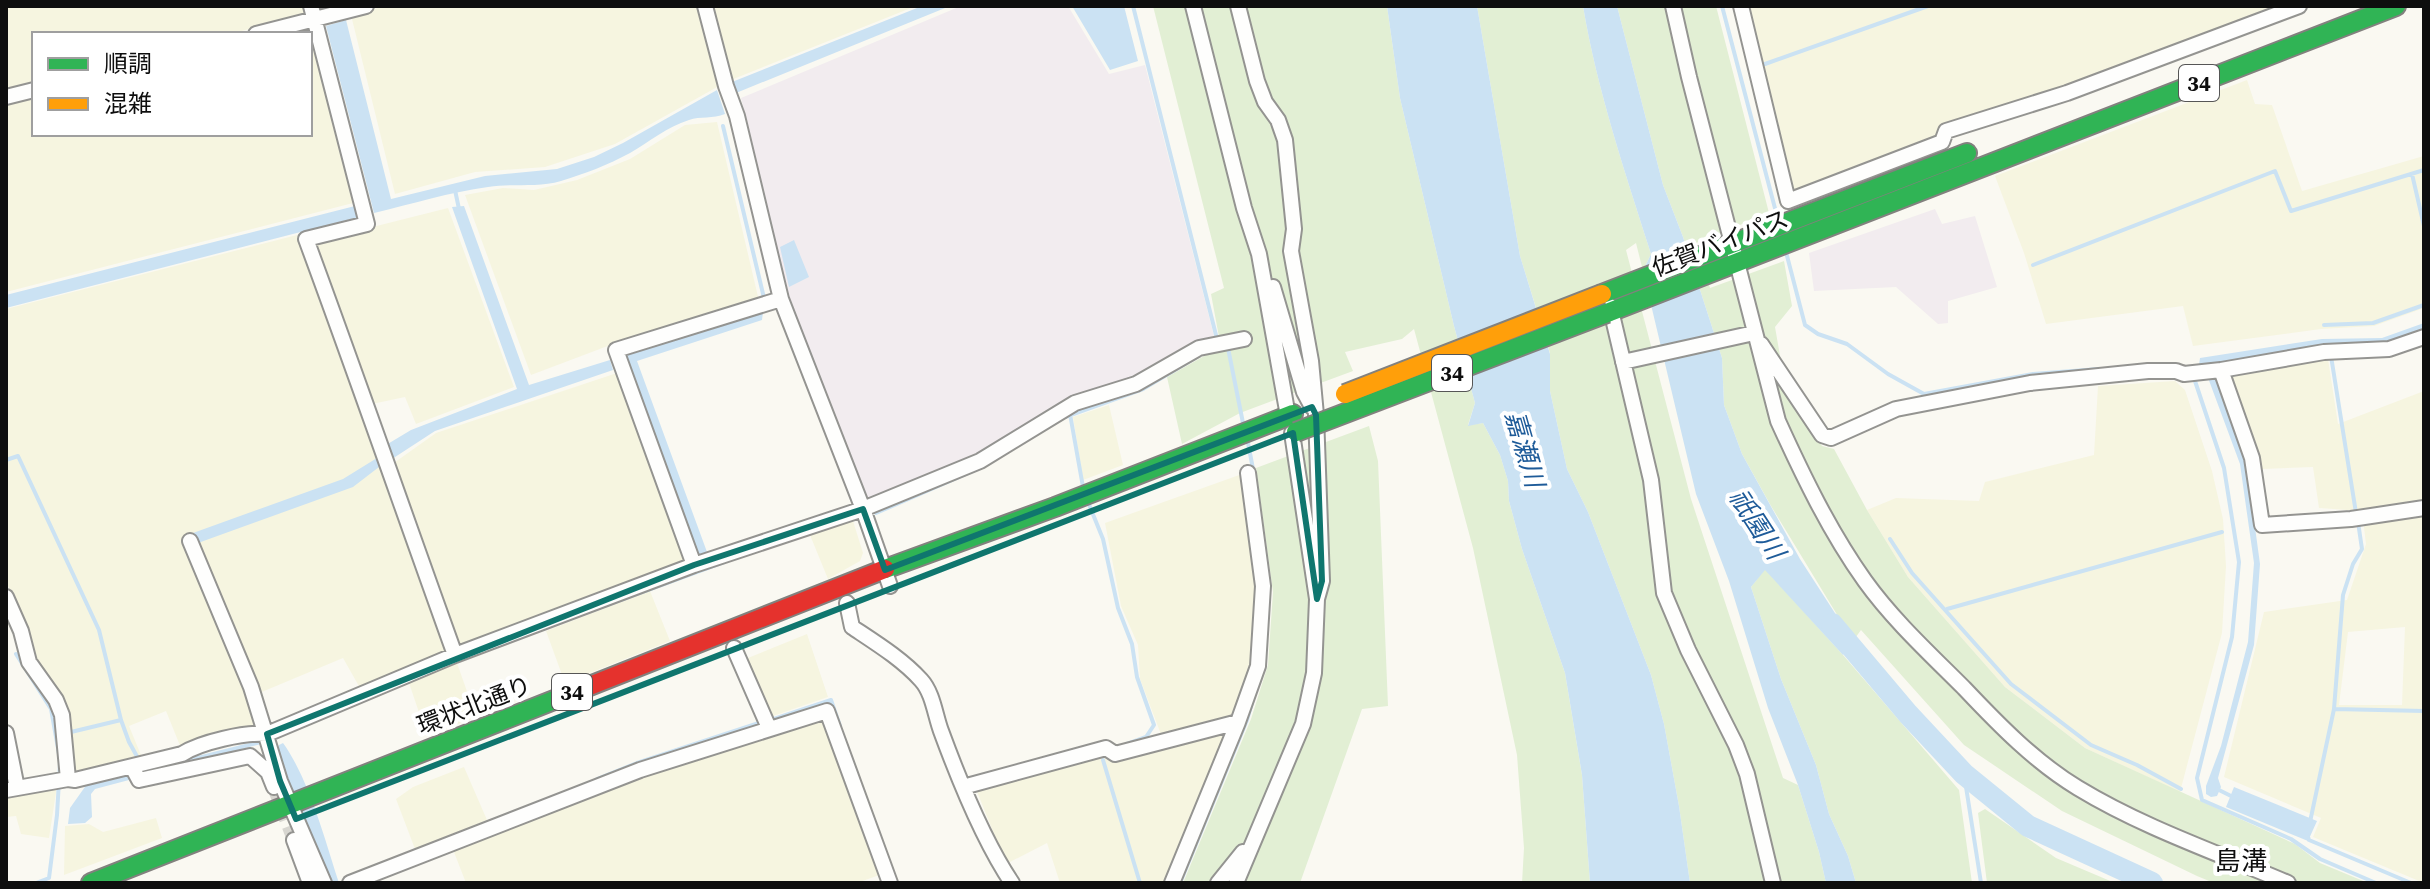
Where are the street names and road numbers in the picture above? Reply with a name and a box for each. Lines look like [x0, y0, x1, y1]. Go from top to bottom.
road number: 34 [2179, 65, 2219, 101]
street label: 佐賀バイパス [1647, 202, 1793, 284]
road number: 34 [1432, 355, 1472, 391]
street label: 環状北通り [412, 668, 536, 742]
road number: 34 [552, 674, 592, 710]

